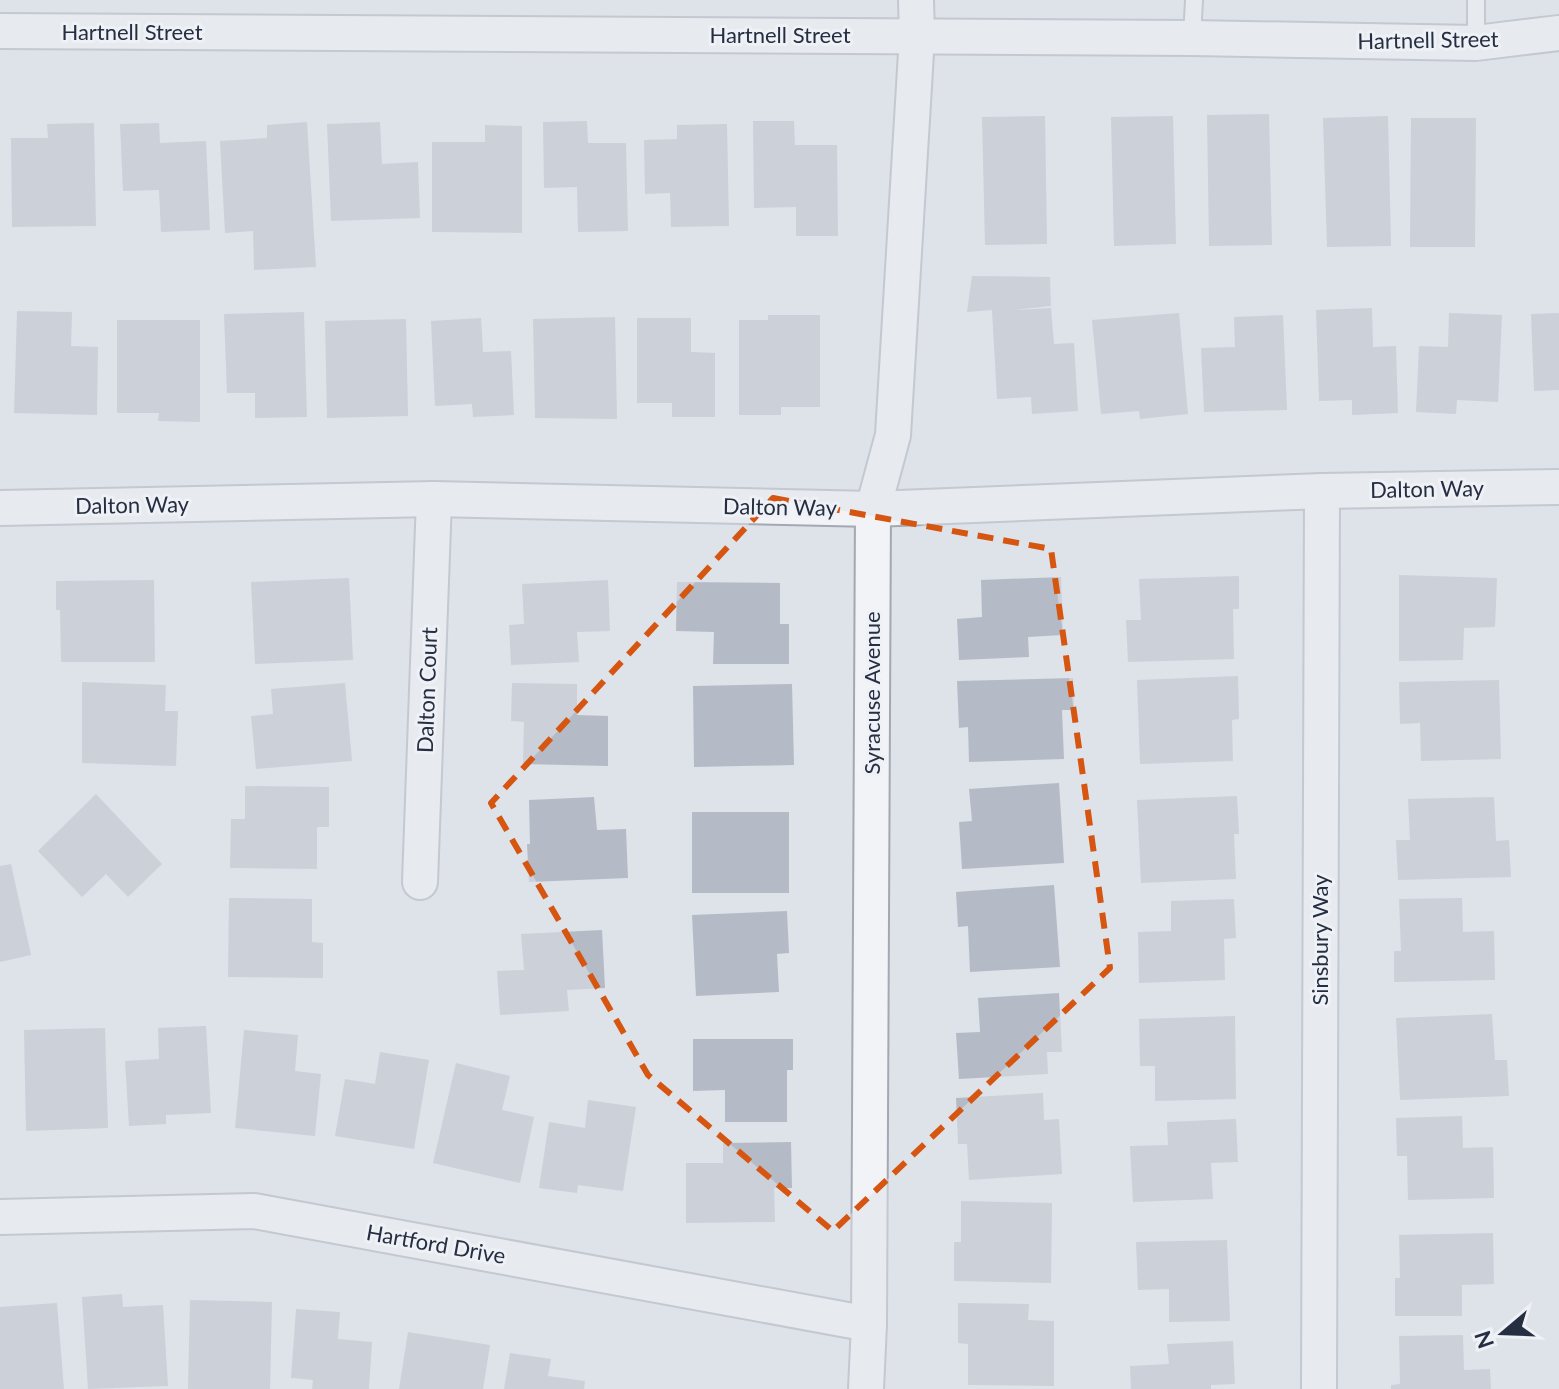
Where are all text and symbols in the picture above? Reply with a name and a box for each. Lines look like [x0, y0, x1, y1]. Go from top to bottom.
street label: Hartnell Street [61, 18, 203, 45]
street label: Hartnell Street [709, 21, 851, 48]
street label: Hartnell Street [1357, 25, 1499, 54]
street label: Dalton Way [1370, 474, 1485, 503]
street label: Dalton Way [75, 490, 190, 519]
street label: Dalton Way [723, 492, 838, 521]
street label: Syracuse Avenue [858, 611, 885, 775]
street label: Dalton Court [411, 626, 442, 753]
street label: Sinsbury Way [1306, 874, 1333, 1006]
street label: Hartford Drive [364, 1218, 508, 1269]
north arrow [1463, 1293, 1543, 1373]
text: N [1468, 1327, 1499, 1352]

